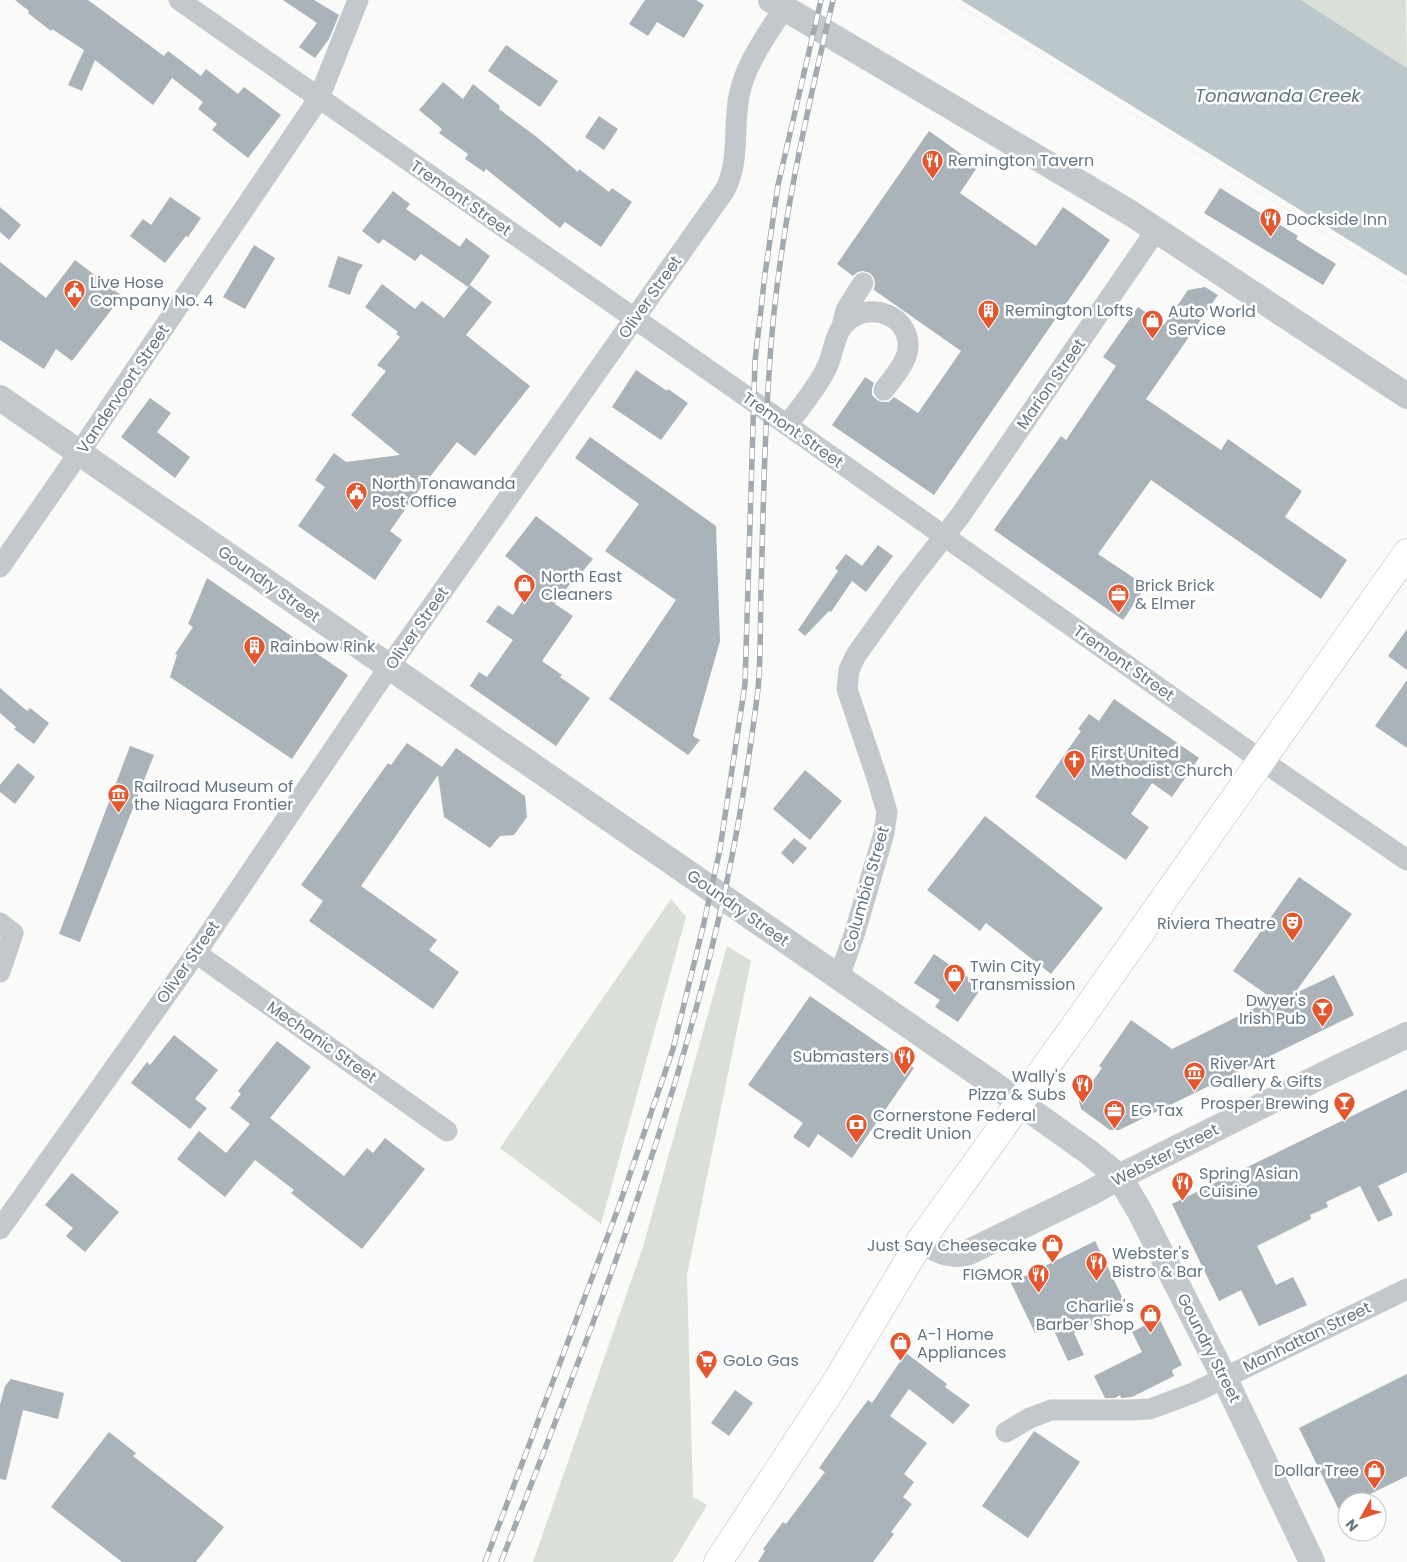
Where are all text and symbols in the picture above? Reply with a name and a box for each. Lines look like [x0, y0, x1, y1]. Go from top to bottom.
water label: Tonawanda Creek [1195, 83, 1361, 108]
restaurant icon: Remington Tavern [920, 148, 944, 179]
place label: Remington Tavern [948, 149, 1094, 172]
street label: Tremont Street [406, 155, 516, 241]
restaurant icon: Dockside Inn [1258, 207, 1282, 238]
place label: Dockside Inn [1286, 208, 1387, 231]
street label: Oliver Street [613, 251, 687, 343]
place label: Live Hose Company No. 4 [90, 271, 213, 312]
public building icon: Live Hose Company No. 4 [62, 279, 86, 310]
building icon: Remington Lofts [977, 298, 1001, 329]
place label: Remington Lofts [1005, 299, 1133, 322]
place label: Auto World Service [1168, 300, 1256, 341]
shop icon: Auto World Service [1140, 308, 1164, 339]
street label: Vandervoort Street [71, 320, 175, 458]
street label: Marion Street [1011, 334, 1091, 434]
street label: Tremont Street [738, 387, 848, 473]
place label: North Tonawanda Post Office [372, 472, 516, 513]
public building icon: North Tonawanda Post Office [344, 480, 368, 511]
street label: Goundry Street [213, 540, 325, 628]
place label: North East Cleaners [541, 565, 622, 606]
shop icon: North East Cleaners [513, 573, 537, 604]
place label: Brick Brick & Elmer [1135, 574, 1215, 615]
street label: Oliver Street [380, 582, 454, 674]
office icon: Brick Brick & Elmer [1107, 582, 1131, 613]
street label: Tremont Street [1069, 620, 1179, 706]
building icon: Rainbow Rink [242, 634, 266, 665]
place label: Rainbow Rink [270, 635, 376, 658]
place label: First United Methodist Church [1091, 741, 1233, 782]
church icon: First United Methodist Church [1063, 749, 1087, 780]
place label: Railroad Museum of the Niagara Frontier [134, 775, 293, 816]
museum icon: Railroad Museum of the Niagara Frontier [106, 783, 130, 814]
street label: Columbia Street [837, 823, 895, 955]
street label: Goundry Street [682, 864, 794, 952]
theatre icon: Riviera Theatre [1280, 911, 1304, 942]
place label: Riviera Theatre [1157, 912, 1276, 935]
street label: Oliver Street [151, 916, 225, 1008]
place label: Twin City Transmission [970, 955, 1076, 996]
shop icon: Twin City Transmission [942, 963, 966, 994]
place label: Dwyer's Irish Pub [1239, 989, 1306, 1030]
street label: Mechanic Street [262, 995, 382, 1089]
bar icon: Dwyer's Irish Pub [1310, 997, 1334, 1028]
restaurant icon: Submasters [893, 1044, 917, 1075]
place label: Submasters [793, 1045, 889, 1068]
place label: River Art Gallery & Gifts [1210, 1052, 1322, 1093]
museum icon: River Art Gallery & Gifts [1182, 1060, 1206, 1091]
place label: Wally's Pizza & Subs [968, 1065, 1066, 1106]
restaurant icon: Wally's Pizza & Subs [1070, 1073, 1094, 1104]
bar icon: Prosper Brewing [1333, 1091, 1357, 1122]
place label: Prosper Brewing [1200, 1092, 1329, 1115]
office icon: EG Tax [1103, 1098, 1127, 1129]
place label: EG Tax [1131, 1099, 1183, 1122]
place label: Cornerstone Federal Credit Union [873, 1104, 1036, 1145]
bank icon: Cornerstone Federal Credit Union [845, 1112, 869, 1143]
street label: Webster Street [1107, 1118, 1223, 1192]
place label: Spring Asian Cuisine [1199, 1162, 1299, 1203]
restaurant icon: Spring Asian Cuisine [1171, 1170, 1195, 1201]
shop icon: Just Say Cheesecake [1041, 1233, 1065, 1264]
place label: Just Say Cheesecake [867, 1234, 1037, 1257]
place label: Webster's Bistro & Bar [1112, 1242, 1203, 1283]
restaurant icon: Webster's Bistro & Bar [1084, 1250, 1108, 1281]
restaurant icon: FIGMOR [1027, 1262, 1051, 1293]
place label: FIGMOR [962, 1263, 1023, 1286]
street label: Goundry Street [1171, 1289, 1247, 1407]
place label: Charlie's Barber Shop [1036, 1295, 1134, 1336]
street label: Manhattan Street [1239, 1296, 1375, 1378]
shop icon: Charlie's Barber Shop [1138, 1303, 1162, 1334]
place label: A-1 Home Appliances [917, 1323, 1006, 1364]
shop icon: A-1 Home Appliances [889, 1331, 913, 1362]
supermarket icon: GoLo Gas [695, 1348, 719, 1379]
place label: GoLo Gas [723, 1349, 799, 1372]
shop icon: Dollar Tree [1363, 1458, 1387, 1489]
place label: Dollar Tree [1274, 1459, 1359, 1482]
north arrow [1337, 1492, 1387, 1542]
text: N [1341, 1515, 1363, 1536]

